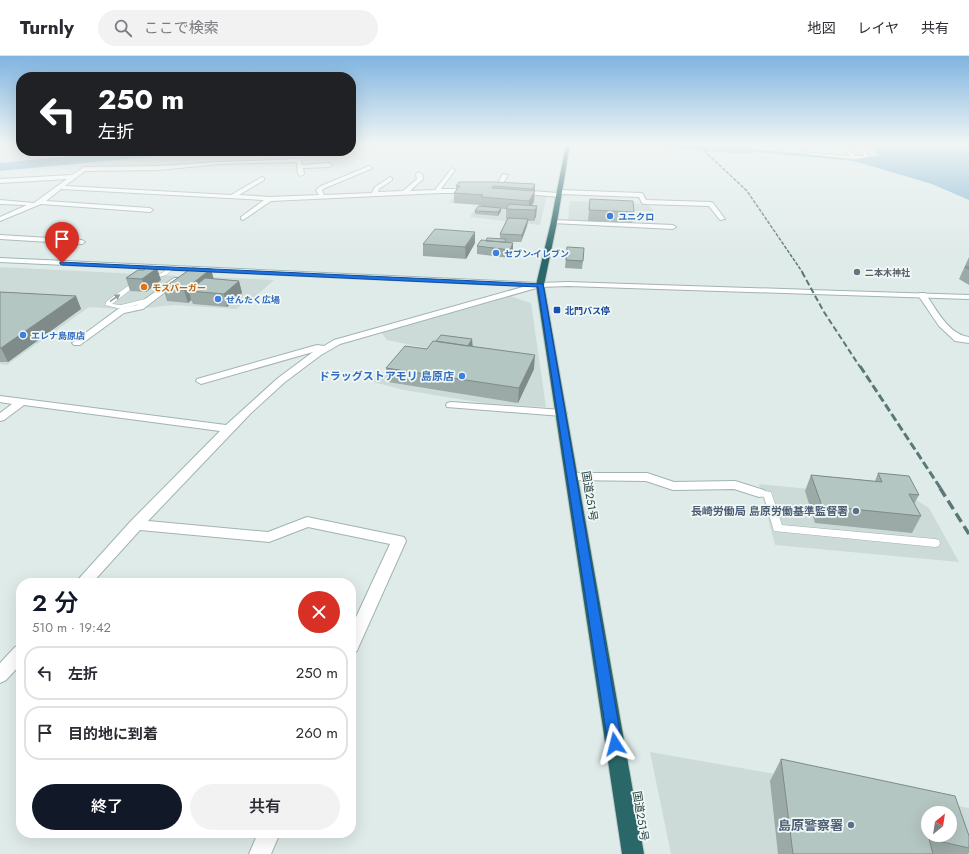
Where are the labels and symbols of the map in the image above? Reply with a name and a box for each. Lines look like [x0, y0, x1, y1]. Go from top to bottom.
place label: ユニクロ [618, 210, 654, 223]
marker: ユニクロ [605, 211, 615, 221]
pin [45, 222, 79, 263]
place label: セブン-イレブン [504, 247, 569, 260]
marker: セブン-イレブン [491, 248, 501, 258]
place label: 二本木神社 [865, 266, 910, 279]
marker: 二本木神社 [852, 267, 862, 277]
place label: モスバーガー [152, 281, 206, 294]
marker: モスバーガー [139, 282, 149, 292]
place label: せんたく広場 [226, 293, 280, 306]
one-way arrow [110, 294, 120, 302]
marker: せんたく広場 [213, 294, 223, 304]
place label: 北門バス停 [565, 304, 610, 317]
marker: 北門バス停 [552, 305, 562, 315]
place label: エレナ島原店 [31, 329, 85, 342]
marker: エレナ島原店 [18, 330, 28, 340]
place label: ドラッグストアモリ 島原店 [319, 368, 454, 384]
marker: ドラッグストアモリ 島原店 [457, 371, 467, 381]
street label: 国道251号 [578, 470, 602, 522]
place label: 長崎労働局 島原労働基準監督署 [691, 503, 848, 519]
marker: 長崎労働局 島原労働基準監督署 [851, 506, 861, 516]
position arrow [594, 723, 636, 765]
street label: 国道251号 [629, 790, 653, 842]
north arrow [921, 806, 957, 842]
place label: 島原警察署 [778, 816, 843, 835]
marker: 島原警察署 [846, 820, 856, 830]

